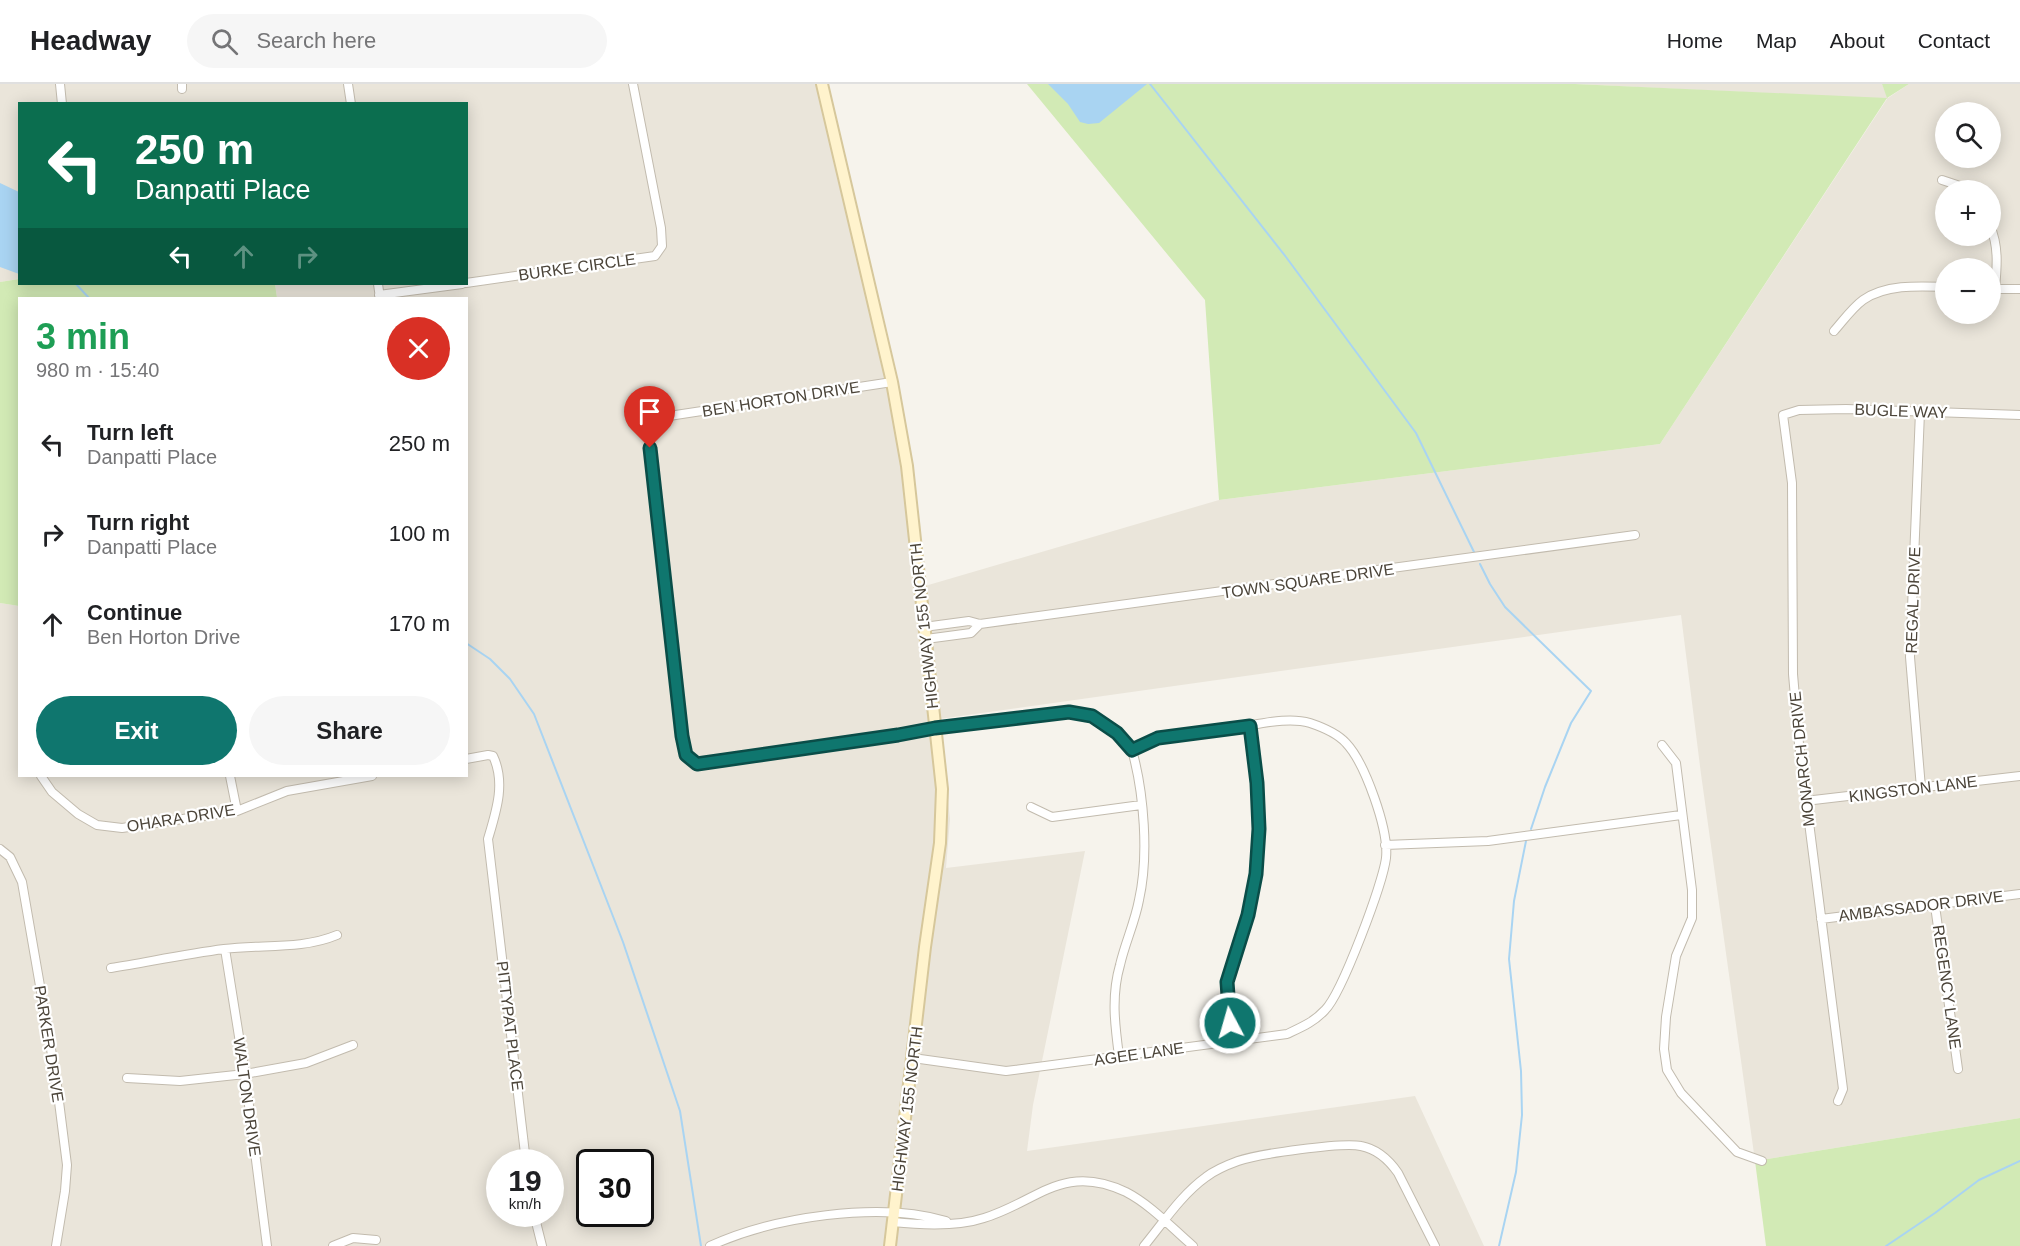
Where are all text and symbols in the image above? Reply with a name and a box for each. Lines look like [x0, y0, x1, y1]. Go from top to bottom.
search box [187, 14, 607, 68]
text: Headway [30, 25, 151, 56]
icon: search [208, 25, 241, 58]
text: Search here [256, 28, 376, 53]
text: Home [1667, 29, 1723, 52]
text: Map [1756, 29, 1797, 52]
text: About [1830, 29, 1885, 52]
text: Contact [1918, 29, 1990, 52]
map controls [1935, 102, 2001, 324]
button: search [1935, 102, 2001, 168]
icon: left [36, 126, 114, 204]
text: 250 m [135, 126, 254, 173]
text: Danpatti Place [135, 175, 311, 205]
button: + [1935, 180, 2001, 246]
icon: left [164, 240, 197, 273]
icon: ahead [227, 240, 260, 273]
icon: right [290, 240, 323, 273]
street label: BURKE CIRCLE [517, 250, 637, 284]
button: − [1935, 258, 2001, 324]
text: 3 min [36, 316, 130, 357]
button: close [387, 317, 450, 380]
text: 980 m · 15:40 [36, 359, 159, 381]
street label: BEN HORTON DRIVE [701, 378, 861, 420]
pin [624, 386, 675, 448]
icon: arrive [633, 395, 666, 428]
street label: BUGLE WAY [1854, 401, 1948, 421]
text: Turn left [87, 420, 173, 445]
icon: left [36, 428, 69, 461]
text: 250 m [389, 431, 450, 456]
text: Danpatti Place [87, 446, 217, 468]
text: Turn right [87, 510, 189, 535]
icon: right [36, 518, 69, 551]
text: 100 m [389, 521, 450, 546]
text: Danpatti Place [87, 536, 217, 558]
street label: HIGHWAY 155 NORTH [907, 542, 941, 710]
street label: REGAL DRIVE [1903, 546, 1923, 654]
street label: TOWN SQUARE DRIVE [1221, 560, 1395, 602]
text: Continue [87, 600, 182, 625]
icon: ahead [36, 608, 69, 641]
text: 170 m [389, 611, 450, 636]
text: Ben Horton Drive [87, 626, 240, 648]
street label: MONARCH DRIVE [1786, 690, 1818, 828]
button: Exit [36, 696, 237, 765]
button: Share [249, 696, 450, 765]
street label: KINGSTON LANE [1848, 773, 1978, 805]
street label: OHARA DRIVE [126, 801, 236, 835]
street label: AMBASSADOR DRIVE [1837, 887, 2005, 925]
street label: REGENCY LANE [1930, 924, 1964, 1050]
street label: PITTYPAT PLACE [494, 960, 526, 1092]
street label: PARKER DRIVE [31, 984, 67, 1104]
position arrow [1198, 991, 1262, 1055]
street label: HIGHWAY 155 NORTH [888, 1025, 926, 1193]
street label: WALTON DRIVE [230, 1037, 264, 1157]
street label: AGEE LANE [1093, 1039, 1185, 1069]
speed limit sign: 30 [576, 1149, 654, 1227]
text: 19 [508, 1164, 542, 1197]
text: km/h [509, 1195, 541, 1212]

